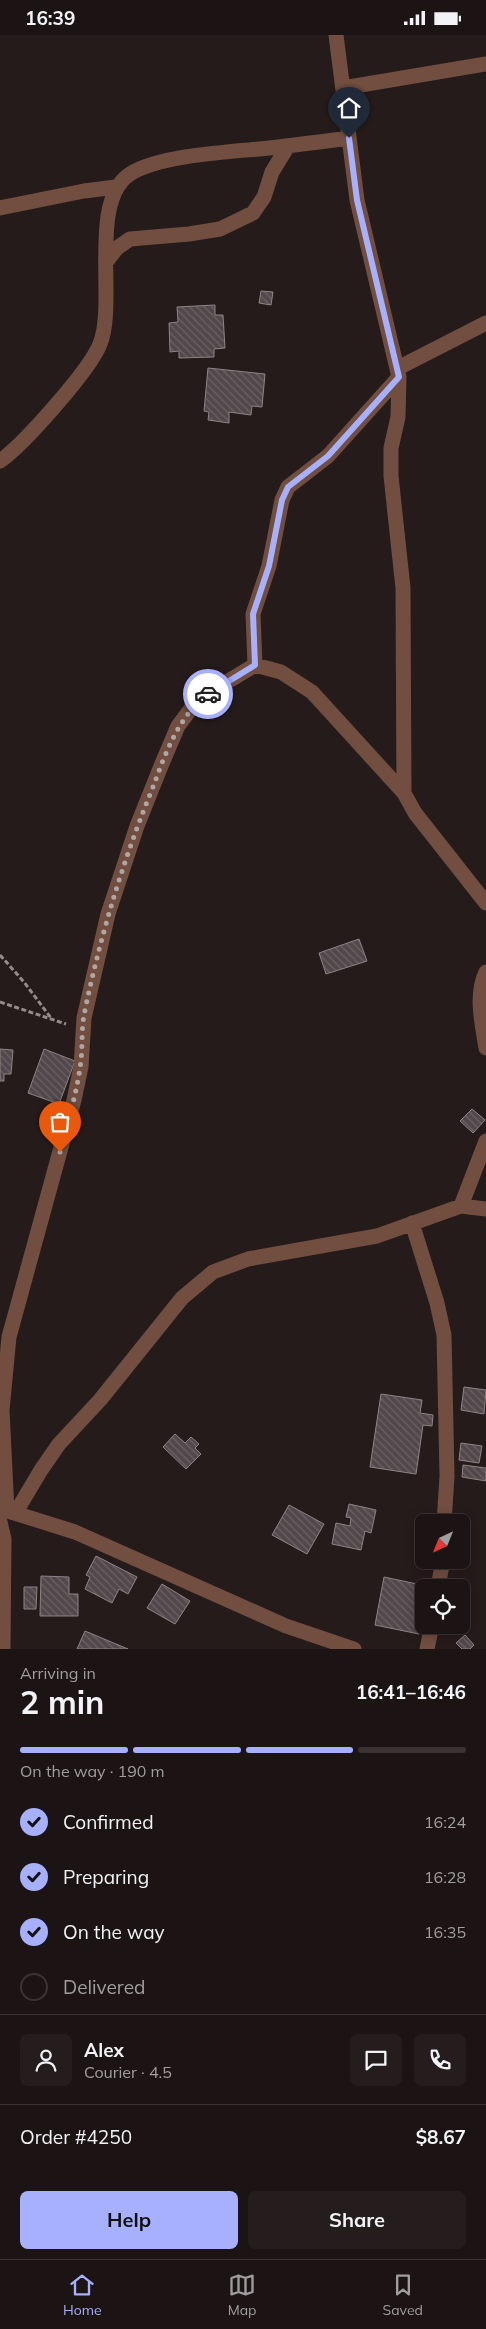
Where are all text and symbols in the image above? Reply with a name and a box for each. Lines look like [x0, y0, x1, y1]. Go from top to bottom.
text: 16:39 [25, 6, 75, 30]
pin [328, 87, 370, 138]
icon: home [335, 94, 363, 122]
courier [183, 669, 233, 719]
icon: car [194, 680, 222, 708]
pin [39, 1101, 81, 1152]
icon: bag [46, 1108, 74, 1136]
north arrow [415, 1514, 470, 1569]
map controls [415, 1514, 470, 1634]
button: locate [415, 1579, 470, 1634]
text: Arriving in [20, 1663, 96, 1683]
text: 16:41–16:46 [356, 1680, 466, 1704]
text: 2 min [20, 1682, 104, 1722]
text: On the way · 190 m [20, 1761, 165, 1781]
icon: check [20, 1808, 48, 1836]
text: Confirmed [63, 1810, 154, 1834]
text: 16:24 [424, 1812, 466, 1832]
icon: check [20, 1863, 48, 1891]
text: Preparing [63, 1865, 149, 1889]
text: 16:28 [424, 1867, 466, 1887]
icon: check [20, 1918, 48, 1946]
text: On the way [63, 1920, 165, 1944]
text: 16:35 [424, 1922, 466, 1942]
text: Delivered [63, 1975, 145, 1999]
button: person [20, 2034, 72, 2086]
button: chat [350, 2034, 402, 2086]
button: phone [414, 2034, 466, 2086]
text: Alex [84, 2038, 124, 2062]
text: Courier · 4.5 [84, 2062, 172, 2082]
text: Order #4250 [20, 2125, 132, 2149]
text: $8.67 [416, 2125, 466, 2149]
button: Help [20, 2191, 238, 2249]
button: Share [248, 2191, 466, 2249]
tab: Home [63, 2271, 102, 2319]
tab: Map [228, 2271, 257, 2319]
tab: Saved [383, 2271, 423, 2319]

